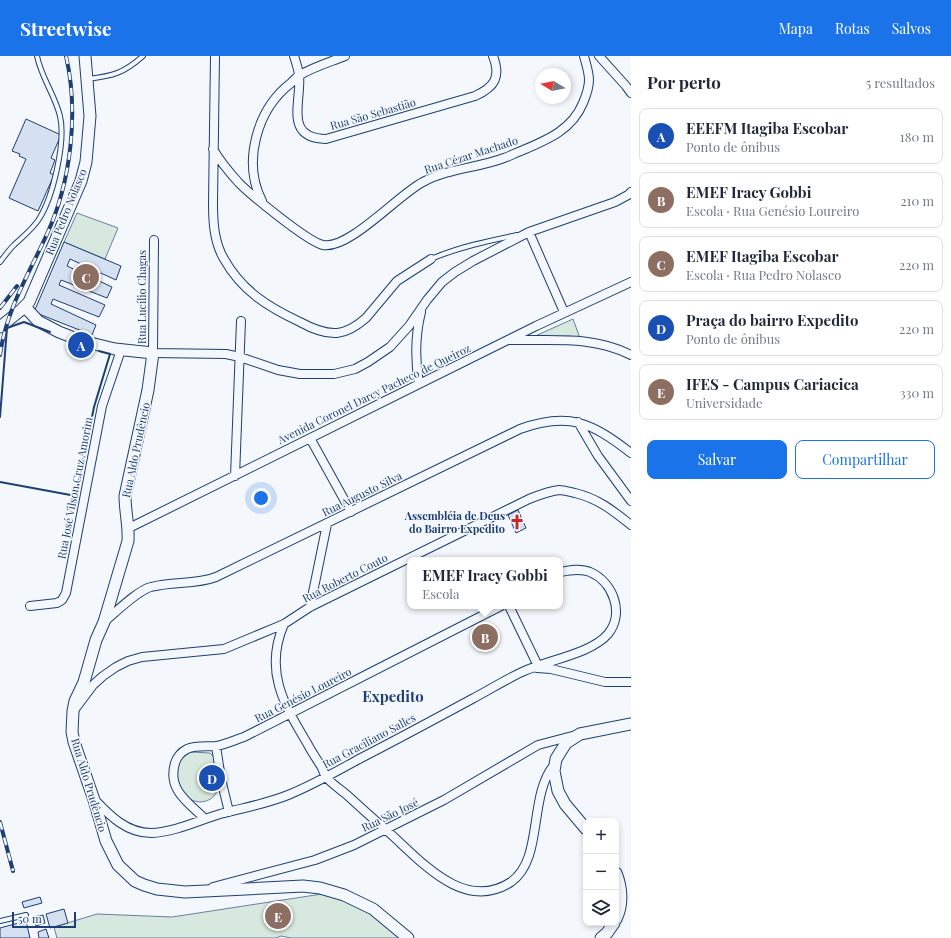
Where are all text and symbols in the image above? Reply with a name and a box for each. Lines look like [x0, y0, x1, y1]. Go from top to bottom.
text: Streetwise [20, 15, 112, 41]
text: Mapa [779, 19, 813, 38]
text: Rotas [835, 19, 870, 38]
text: Salvos [892, 19, 931, 38]
north arrow [535, 68, 571, 104]
text: Por perto [647, 71, 721, 93]
text: 5 resultados [866, 74, 935, 91]
street label: Rua São Sebastião [328, 94, 417, 133]
text: EEEFM Itagiba Escobar [686, 118, 848, 138]
text: A [657, 128, 665, 145]
text: 180 m [900, 128, 934, 145]
street label: Rua Cézar Machado [422, 132, 520, 177]
text: Ponto de ônibus [686, 138, 780, 155]
street label: Rua Pedro Nolasco [41, 166, 90, 257]
text: EMEF Iracy Gobbi [686, 182, 811, 202]
text: B [657, 192, 665, 209]
text: 210 m [900, 192, 934, 209]
text: Escola · Rua Genésio Loureiro [686, 202, 859, 219]
text: EMEF Itagiba Escobar [686, 246, 838, 266]
street label: Rua Lucílio Chagas [134, 250, 149, 344]
text: C [656, 256, 666, 273]
text: 220 m [899, 256, 934, 273]
pin: C [73, 262, 99, 292]
text: Escola · Rua Pedro Nolasco [686, 266, 841, 283]
text: Praça do bairro Expedito [686, 310, 859, 330]
text: D [656, 320, 666, 337]
text: 220 m [899, 320, 934, 337]
pin: A [68, 330, 94, 360]
text: Ponto de ônibus [686, 330, 780, 347]
street label: Avenida Coronel Darcy Pacheco de Queiroz [274, 340, 473, 447]
text: IFES - Campus Cariacica [686, 374, 859, 394]
text: E [657, 384, 665, 401]
text: 330 m [900, 384, 934, 401]
text: Universidade [686, 394, 763, 411]
street label: Rua Aldo Prudêncio [118, 401, 153, 499]
street label: Rua José Vilson Cruz Amorim [53, 415, 96, 560]
button: Salvar [647, 440, 787, 479]
button: Compartilhar [795, 440, 935, 479]
street label: Rua Augusto Silva [319, 467, 405, 519]
your location [251, 488, 271, 508]
place label: Assembléia de Deus do Bairro Expedito [404, 508, 505, 536]
church icon: Assembléia de Deus do Bairro Expedito [508, 513, 526, 531]
street label: Rua Roberto Couto [299, 550, 390, 606]
popup [407, 557, 563, 609]
text: EMEF Iracy Gobbi [422, 565, 548, 585]
text: Escola [422, 585, 460, 602]
pin: B [472, 622, 498, 652]
street label: Rua Genésio Loureiro [252, 664, 354, 726]
district label: Expedito [362, 686, 424, 706]
street label: Rua Graciliano Salles [320, 710, 418, 771]
street label: Rua Aldo Prudêncio [68, 736, 111, 834]
pin: D [199, 763, 225, 793]
street label: Rua São José [359, 794, 421, 835]
map controls [583, 818, 619, 926]
button: + [583, 818, 619, 854]
button: − [583, 854, 619, 890]
button: layers [583, 890, 619, 926]
pin: E [265, 901, 291, 931]
scale bar [12, 910, 76, 929]
text: 50 m [18, 911, 42, 926]

